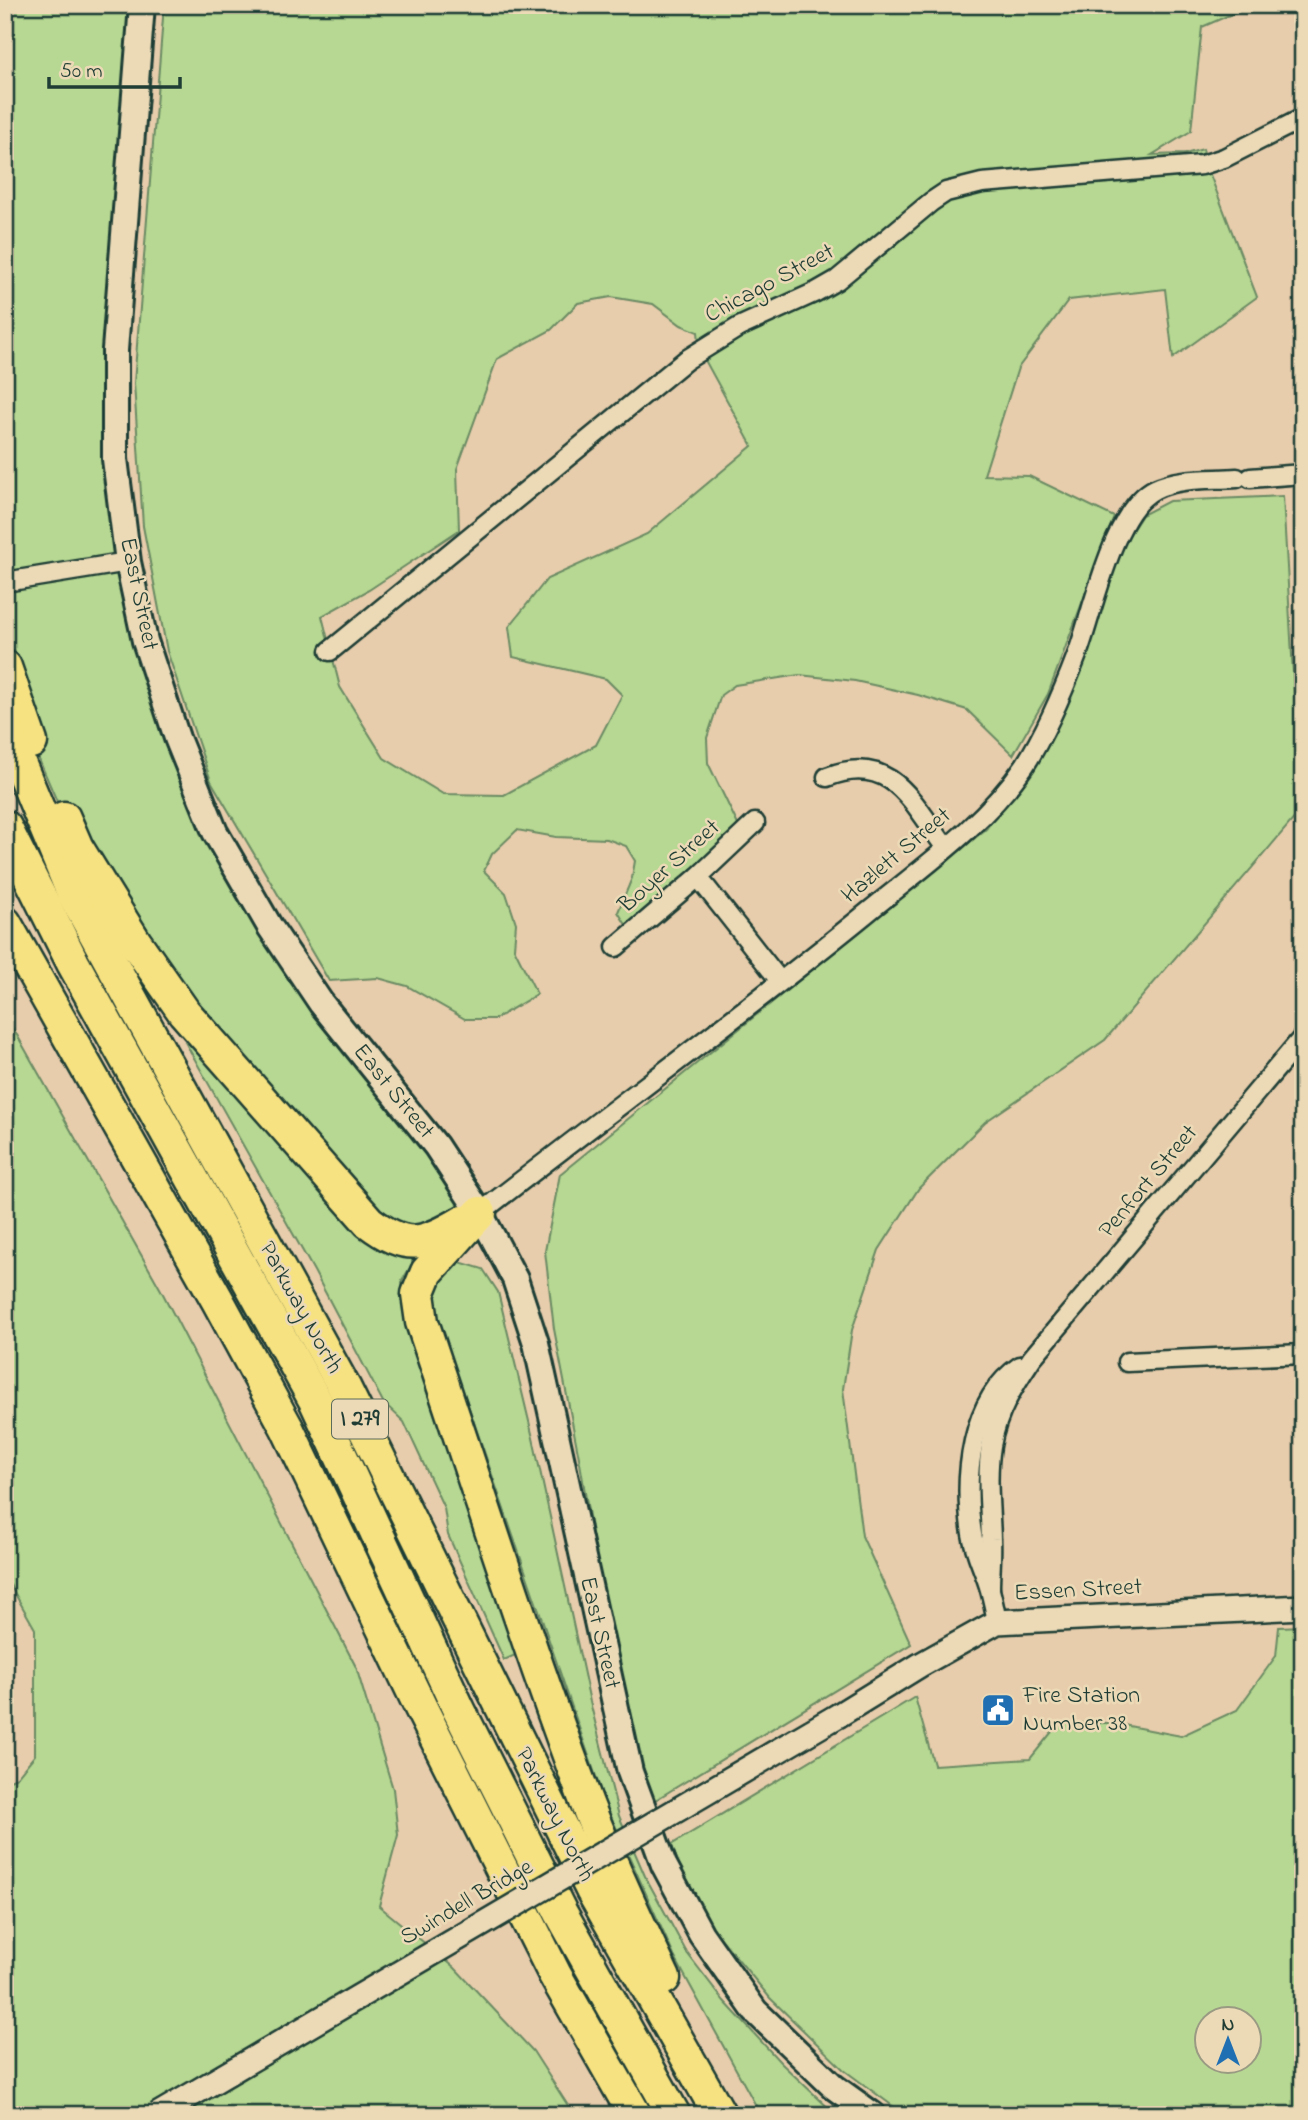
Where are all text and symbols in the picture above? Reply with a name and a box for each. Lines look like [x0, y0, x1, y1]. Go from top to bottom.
scale bar [49, 46, 180, 90]
text: 50 m [60, 57, 103, 87]
street label: Chicago Street [699, 235, 841, 333]
street label: East Street [109, 534, 167, 654]
street label: Hazlett Street [834, 799, 960, 913]
street label: Boyer Street [610, 812, 729, 924]
street label: East Street [343, 1037, 443, 1147]
street label: Penfort Street [1091, 1117, 1207, 1247]
street label: Parkway North [248, 1235, 351, 1381]
road number: I 279 [332, 1400, 388, 1438]
street label: Essen Street [1013, 1570, 1143, 1612]
street label: East Street [569, 1573, 629, 1693]
place label: Fire Station Number 38 [1022, 1679, 1140, 1742]
public building icon: Fire Station Number 38 [979, 1691, 1017, 1729]
street label: Parkway North [504, 1742, 603, 1889]
street label: Swindell Bridge [394, 1851, 540, 1955]
north arrow [1192, 2004, 1262, 2074]
text: N [1222, 2012, 1235, 2039]

